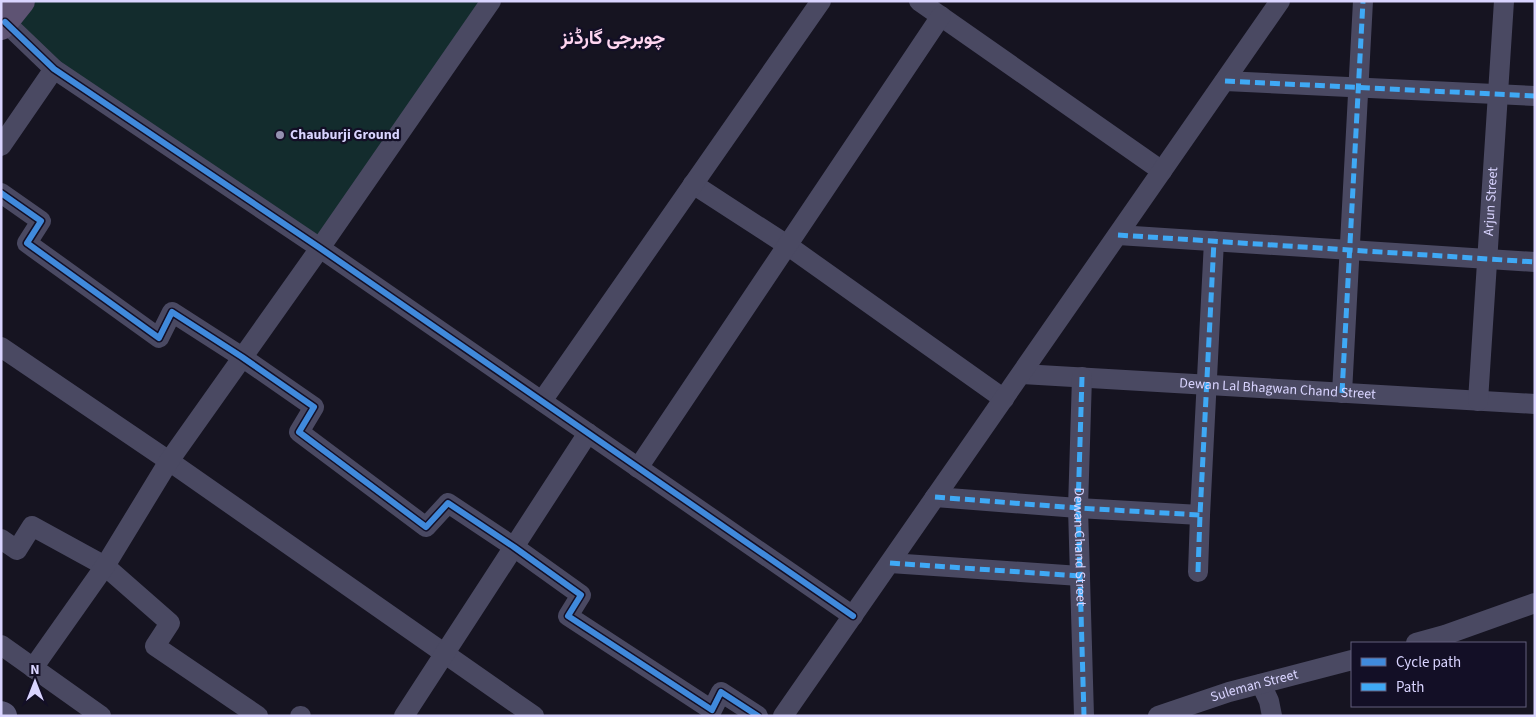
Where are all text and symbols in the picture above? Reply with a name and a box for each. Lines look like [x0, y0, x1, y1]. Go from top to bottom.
district label: چوبرجی گارڈنز [560, 25, 665, 52]
place label: Chauburji Ground [290, 125, 400, 145]
marker: Chauburji Ground [274, 129, 286, 141]
street label: Arjun Street [1479, 166, 1503, 237]
street label: Dewan Lal Bhagwan Chand Street [1179, 373, 1377, 405]
street label: Dewan Chand Street [1068, 487, 1091, 607]
legend [1351, 642, 1526, 707]
text: Cycle path [1396, 652, 1461, 673]
north arrow [10, 657, 60, 707]
text: N [30, 660, 40, 680]
street label: Suleman Street [1208, 664, 1300, 708]
text: Path [1396, 677, 1424, 698]

